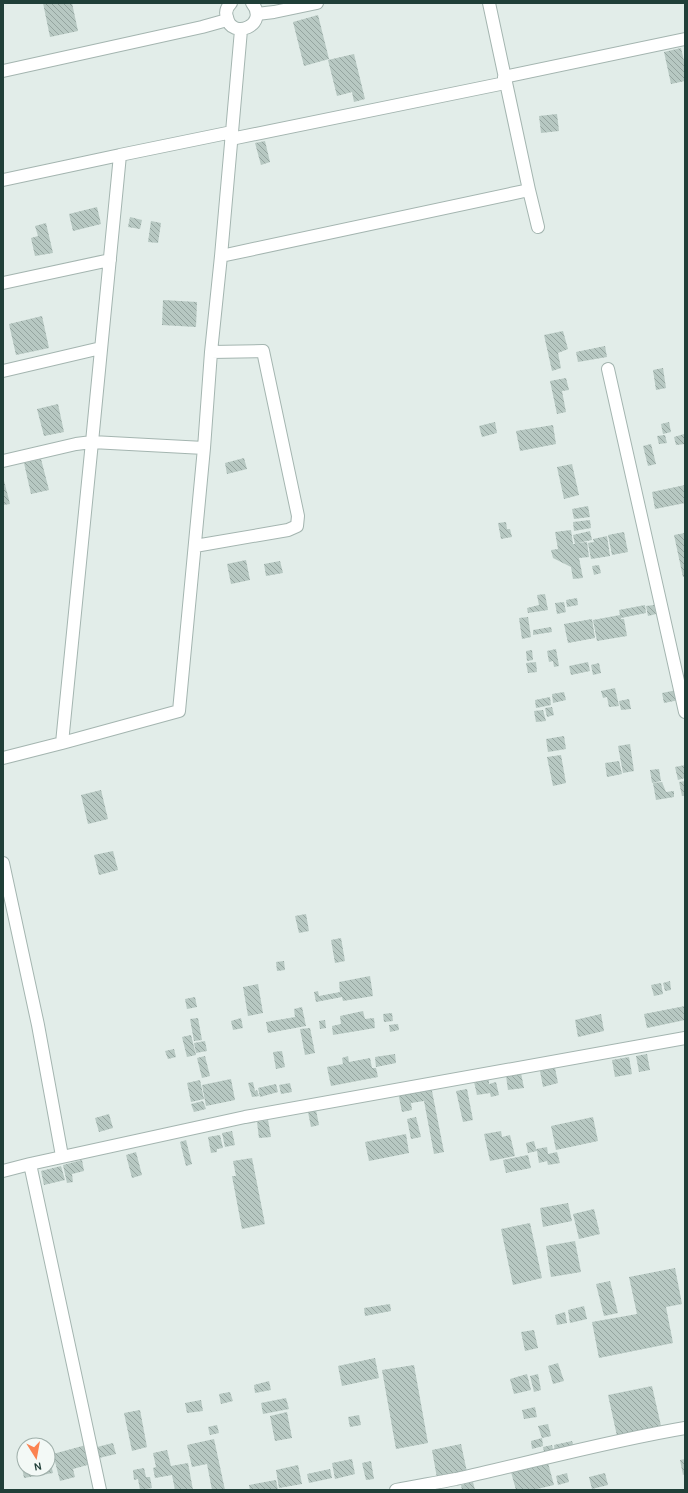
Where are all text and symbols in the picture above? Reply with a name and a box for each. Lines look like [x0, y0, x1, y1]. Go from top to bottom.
north arrow [16, 1437, 56, 1477]
text: N [33, 1459, 43, 1473]

